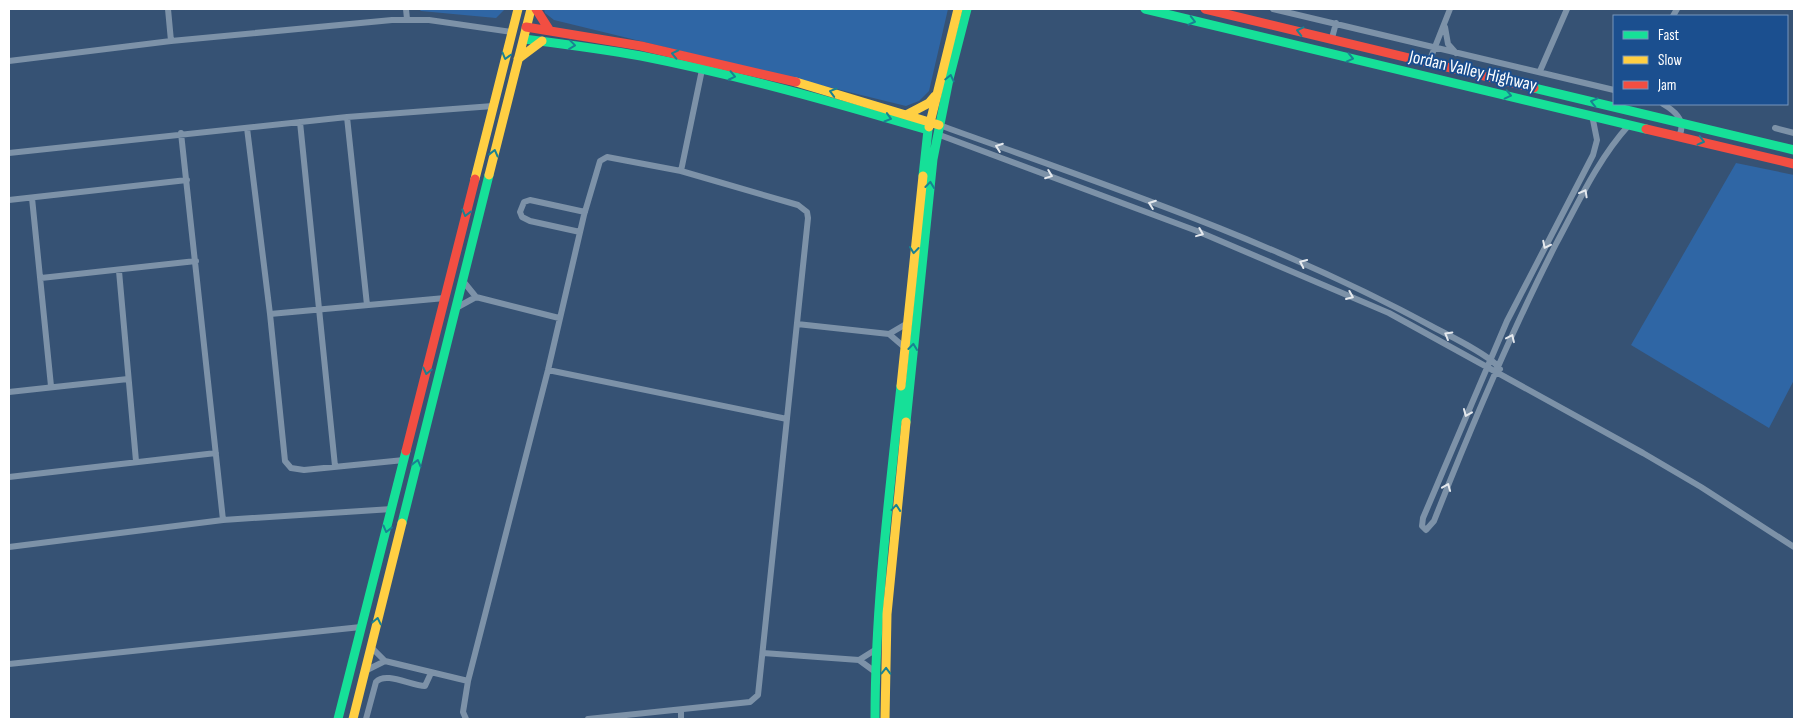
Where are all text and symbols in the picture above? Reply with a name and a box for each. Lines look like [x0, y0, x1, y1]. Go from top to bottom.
one-way arrow [1188, 15, 1197, 26]
legend [1613, 15, 1788, 105]
one-way arrow [1296, 26, 1304, 36]
text: Fast [1658, 26, 1680, 45]
one-way arrow [568, 39, 576, 50]
street label: Jordan Valley Highway [1406, 46, 1539, 96]
one-way arrow [671, 49, 680, 60]
one-way arrow [501, 51, 512, 60]
text: Slow [1658, 51, 1682, 70]
one-way arrow [1346, 52, 1355, 63]
one-way arrow [727, 70, 736, 81]
one-way arrow [944, 73, 955, 82]
text: Jam [1657, 76, 1676, 95]
one-way arrow [830, 87, 838, 97]
one-way arrow [1504, 89, 1513, 100]
one-way arrow [1589, 97, 1598, 108]
one-way arrow [884, 112, 892, 122]
one-way arrow [1696, 135, 1705, 146]
one-way arrow [995, 143, 1004, 153]
one-way arrow [489, 149, 499, 157]
one-way arrow [1044, 169, 1052, 179]
one-way arrow [924, 181, 935, 189]
one-way arrow [1577, 189, 1587, 198]
one-way arrow [1148, 200, 1156, 210]
one-way arrow [461, 209, 472, 218]
one-way arrow [1196, 227, 1204, 237]
one-way arrow [1542, 239, 1552, 248]
one-way arrow [909, 246, 920, 254]
one-way arrow [1299, 258, 1308, 269]
one-way arrow [1345, 290, 1354, 301]
one-way arrow [1445, 331, 1454, 341]
one-way arrow [1504, 334, 1515, 343]
one-way arrow [907, 343, 918, 351]
one-way arrow [422, 367, 433, 376]
one-way arrow [1463, 408, 1474, 417]
one-way arrow [411, 460, 421, 468]
one-way arrow [1441, 484, 1451, 492]
one-way arrow [890, 504, 901, 512]
one-way arrow [382, 524, 393, 533]
one-way arrow [371, 616, 382, 625]
one-way arrow [880, 666, 891, 674]

